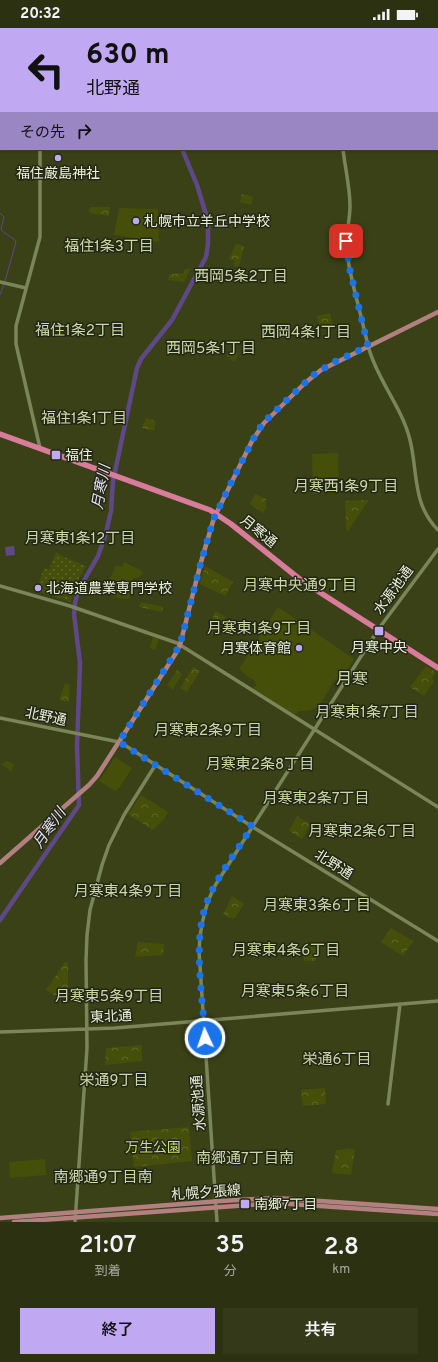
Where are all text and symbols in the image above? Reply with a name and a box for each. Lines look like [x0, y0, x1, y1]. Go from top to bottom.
text: 20:32 [20, 5, 61, 24]
text: 630 m [86, 38, 170, 74]
icon: left [20, 44, 72, 96]
text: 北野通 [86, 78, 140, 101]
icon: right [73, 120, 95, 142]
text: その先 [20, 124, 65, 143]
marker: 福住厳島神社 [53, 153, 63, 163]
place label: 福住厳島神社 [16, 166, 100, 183]
place label: 札幌市立羊丘中学校 [144, 214, 270, 231]
marker: 札幌市立羊丘中学校 [131, 216, 141, 226]
pin [329, 224, 363, 258]
icon: arrive [335, 230, 357, 252]
district label: 福住1条3丁目 [64, 238, 154, 257]
district label: 西岡5条2丁目 [194, 268, 288, 287]
district label: 福住1条2丁目 [35, 322, 125, 341]
district label: 西岡4条1丁目 [261, 324, 351, 343]
district label: 西岡5条1丁目 [166, 340, 256, 359]
district label: 福住1条1丁目 [41, 410, 127, 429]
place label: 福住 [65, 448, 93, 465]
marker: 福住 [50, 449, 62, 461]
water label: 月寒川 [89, 461, 116, 511]
district label: 月寒西1条9丁目 [294, 478, 398, 497]
street label: 月寒通 [236, 512, 280, 552]
district label: 月寒東1条12丁目 [25, 530, 135, 549]
street label: 水源池通 [371, 563, 418, 619]
district label: 月寒中央通9丁目 [243, 577, 357, 596]
place label: 北海道農業専門学校 [46, 580, 172, 598]
marker: 北海道農業専門学校 [33, 583, 43, 593]
district label: 月寒東1条9丁目 [207, 620, 311, 639]
marker: 月寒中央 [373, 625, 385, 637]
place label: 月寒中央 [351, 640, 407, 657]
place label: 月寒体育館 [221, 641, 291, 658]
marker: 月寒体育館 [294, 643, 304, 653]
district label: 月寒 [336, 670, 368, 690]
street label: 北野通 [23, 704, 68, 730]
district label: 月寒東1条7丁目 [315, 704, 419, 723]
district label: 月寒東2条9丁目 [154, 722, 262, 741]
district label: 月寒東2条8丁目 [206, 756, 314, 775]
district label: 月寒東2条7丁目 [262, 790, 370, 809]
water label: 月寒川 [30, 803, 72, 853]
district label: 月寒東2条6丁目 [308, 823, 416, 842]
street label: 北野通 [311, 846, 356, 884]
district label: 月寒東4条9丁目 [74, 883, 182, 902]
district label: 月寒東3条6丁目 [263, 897, 371, 916]
district label: 月寒東4条6丁目 [232, 942, 340, 961]
district label: 月寒東5条6丁目 [241, 983, 349, 1002]
district label: 月寒東5条9丁目 [55, 988, 163, 1007]
street label: 東北通 [90, 1007, 132, 1027]
position arrow [184, 1017, 226, 1059]
district label: 栄通6丁目 [303, 1051, 371, 1070]
district label: 栄通9丁目 [80, 1072, 148, 1091]
street label: 水源池通 [189, 1074, 210, 1131]
park label: 万生公園 [125, 1140, 181, 1157]
district label: 南郷通7丁目南 [196, 1150, 294, 1169]
district label: 南郷通9丁目南 [54, 1169, 152, 1188]
street label: 札幌夕張線 [171, 1183, 242, 1204]
place label: 南郷7丁目 [254, 1197, 317, 1214]
marker: 南郷7丁目 [239, 1198, 251, 1210]
text: 21:07 [79, 1231, 137, 1261]
text: 35 [216, 1231, 245, 1261]
text: 2.8 [324, 1233, 359, 1263]
text: km [332, 1262, 350, 1278]
text: 到着 [95, 1264, 121, 1280]
text: 分 [224, 1264, 237, 1280]
button: 終了 [20, 1308, 215, 1354]
button: 共有 [223, 1308, 418, 1354]

